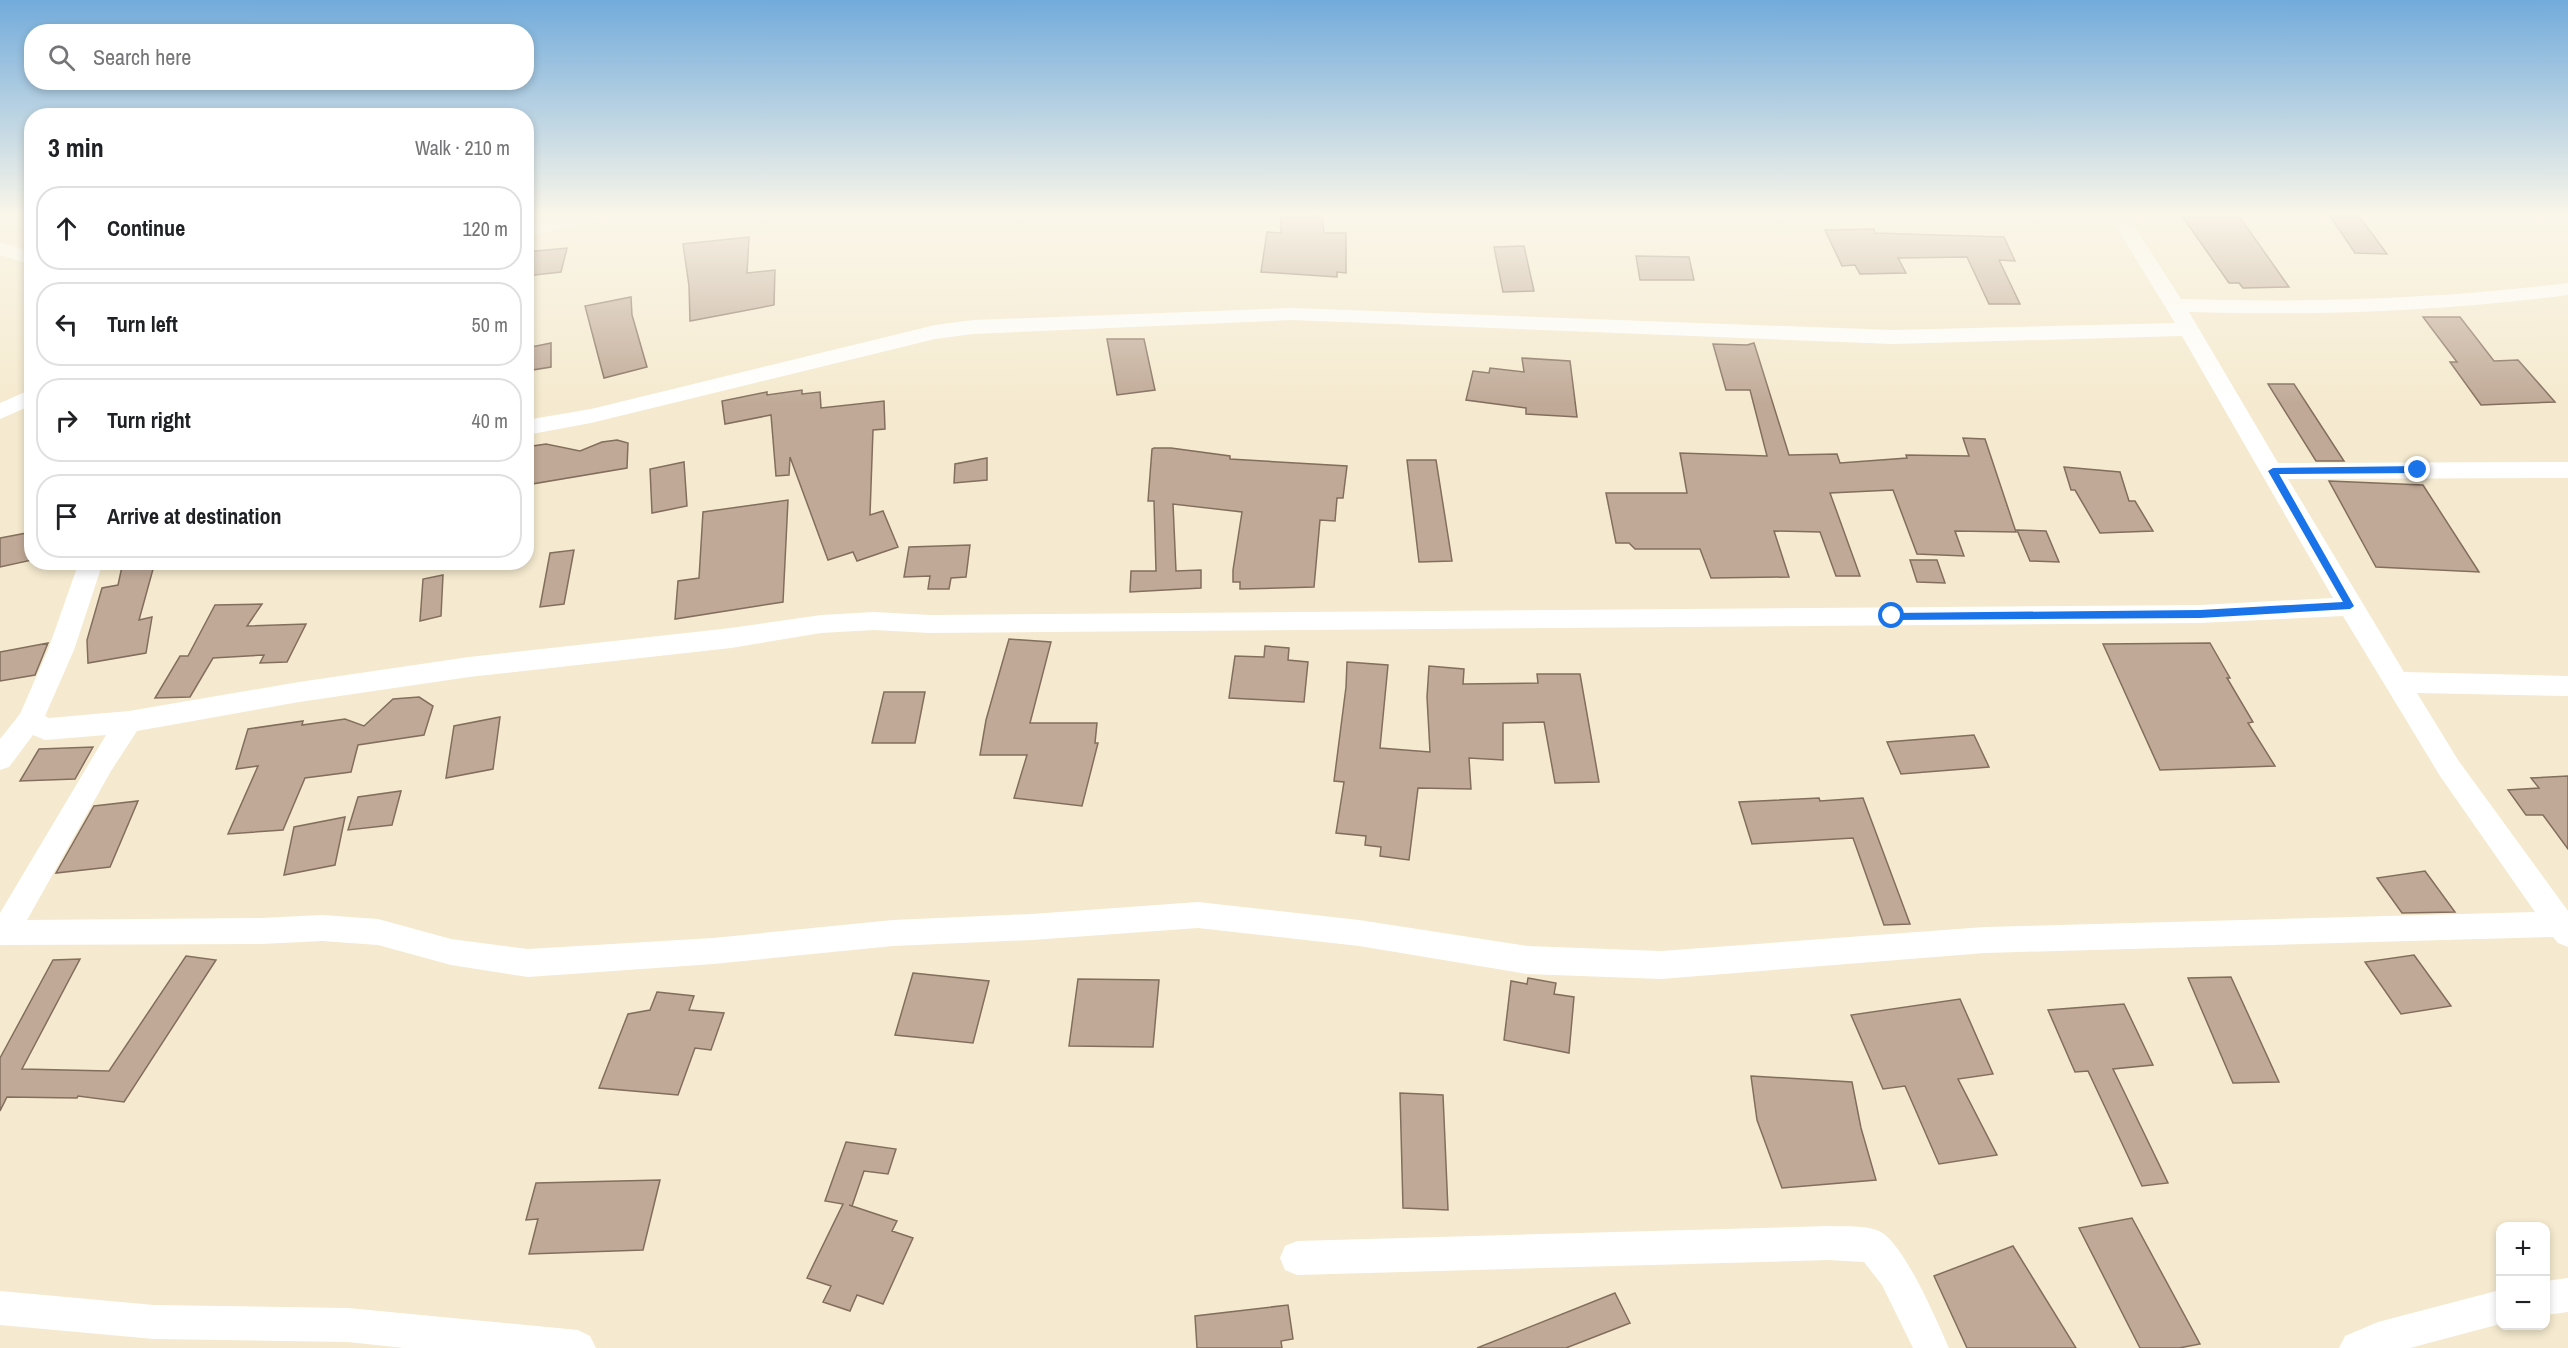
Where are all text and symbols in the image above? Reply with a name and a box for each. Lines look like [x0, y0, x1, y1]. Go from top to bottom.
search box [24, 24, 534, 90]
icon: search [45, 41, 78, 74]
text: Search here [93, 42, 191, 72]
text: 3 min [48, 130, 104, 165]
text: Walk · 210 m [415, 134, 510, 161]
icon: ahead [50, 212, 83, 245]
text: Continue [107, 213, 185, 243]
text: 120 m [462, 215, 508, 242]
icon: left [50, 308, 83, 341]
text: Turn left [107, 309, 178, 339]
text: 50 m [472, 311, 508, 338]
icon: right [50, 404, 83, 437]
text: Turn right [107, 405, 191, 435]
text: 40 m [472, 407, 508, 434]
route end [2404, 456, 2430, 482]
icon: arrive [50, 500, 83, 533]
text: Arrive at destination [107, 501, 281, 531]
route start [1878, 602, 1904, 628]
map controls [2496, 1222, 2550, 1330]
button: + [2496, 1222, 2550, 1276]
button: − [2496, 1276, 2550, 1330]

